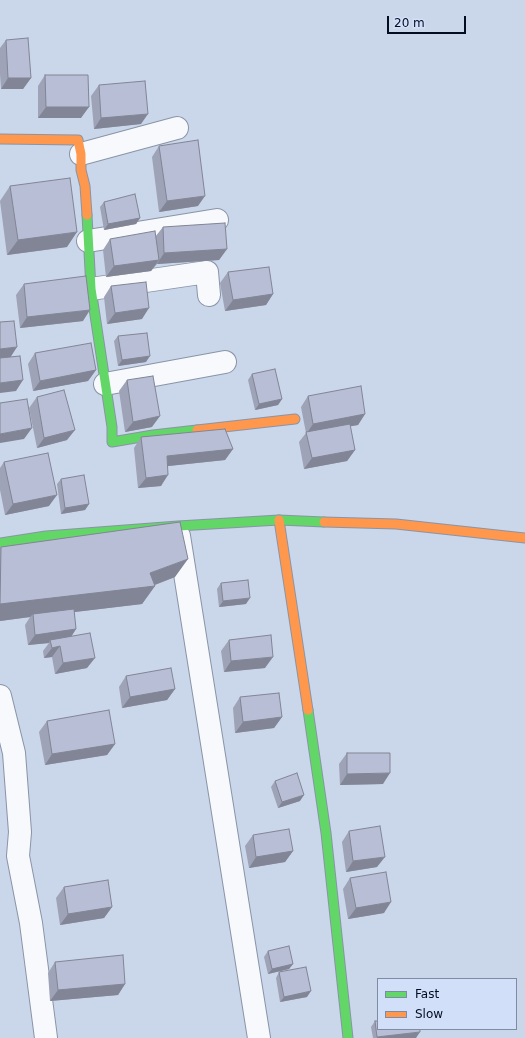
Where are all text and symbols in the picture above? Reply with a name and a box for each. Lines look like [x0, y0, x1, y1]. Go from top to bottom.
scale bar [389, 8, 468, 34]
text: 20 m [394, 16, 425, 30]
legend [377, 978, 517, 1030]
text: Fast [415, 987, 439, 1001]
text: Slow [415, 1007, 443, 1021]

